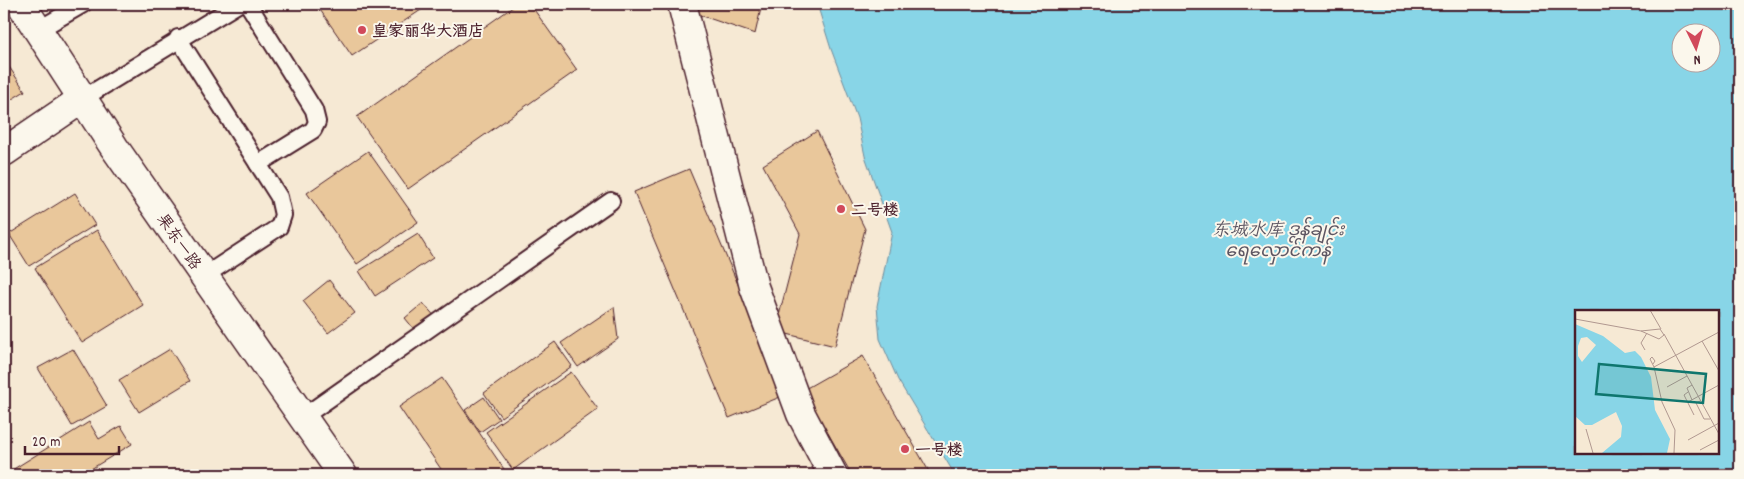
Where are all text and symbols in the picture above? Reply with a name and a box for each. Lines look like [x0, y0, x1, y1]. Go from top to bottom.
place label: 皇家丽华大酒店 [372, 21, 484, 44]
north arrow [1672, 22, 1722, 72]
marker: 皇家丽华大酒店 [356, 24, 368, 36]
text: N [1693, 49, 1701, 69]
place label: 二号楼 [851, 200, 899, 223]
marker: 二号楼 [835, 203, 847, 215]
street label: 果东一路 [150, 210, 206, 275]
water label: 东城水库 ဒွန်ချင်း ရေလှောင်ကန် [1212, 216, 1346, 265]
inset map [1575, 310, 1719, 454]
scale bar [25, 424, 119, 456]
text: 20 m [32, 432, 60, 454]
place label: 一号楼 [915, 440, 963, 463]
marker: 一号楼 [899, 443, 911, 455]

